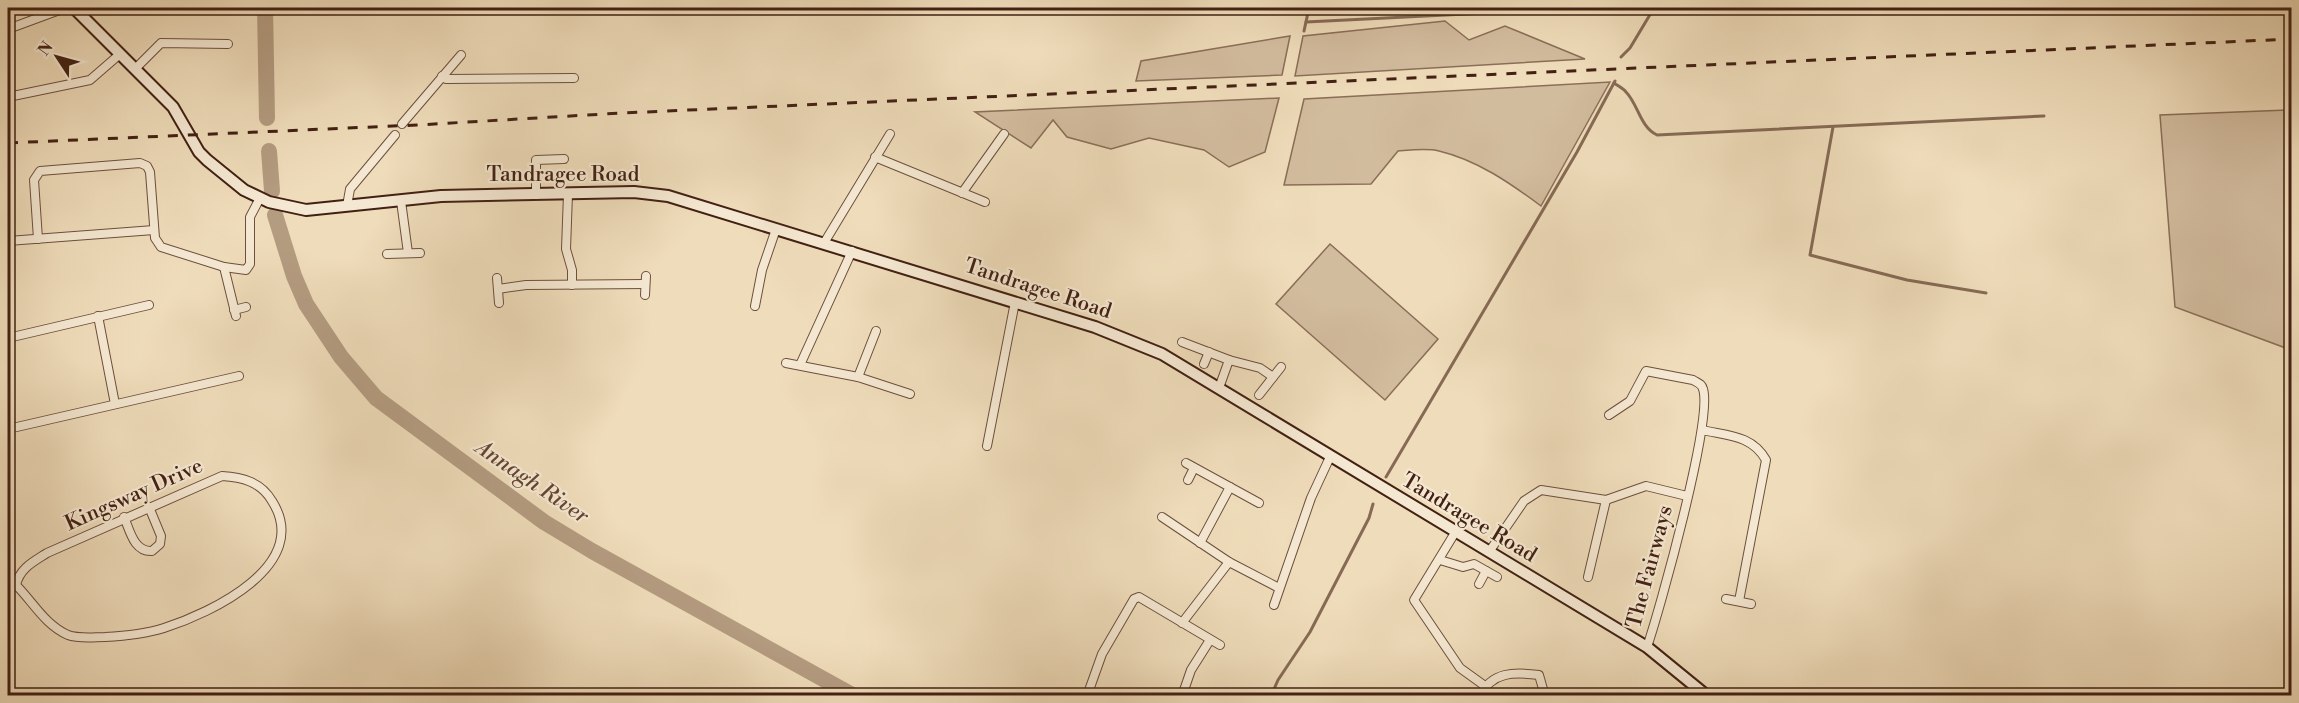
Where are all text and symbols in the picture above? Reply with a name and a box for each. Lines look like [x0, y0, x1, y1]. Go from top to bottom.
north arrow [27, 27, 87, 87]
text: N [34, 37, 58, 60]
street label: Tandragee Road [486, 162, 640, 188]
street label: Tandragee Road [961, 253, 1115, 325]
water label: Annagh River [469, 433, 594, 530]
street label: Kingsway Drive [61, 453, 207, 537]
street label: Tandragee Road [1397, 467, 1541, 569]
street label: The Fairways [1621, 503, 1679, 631]

